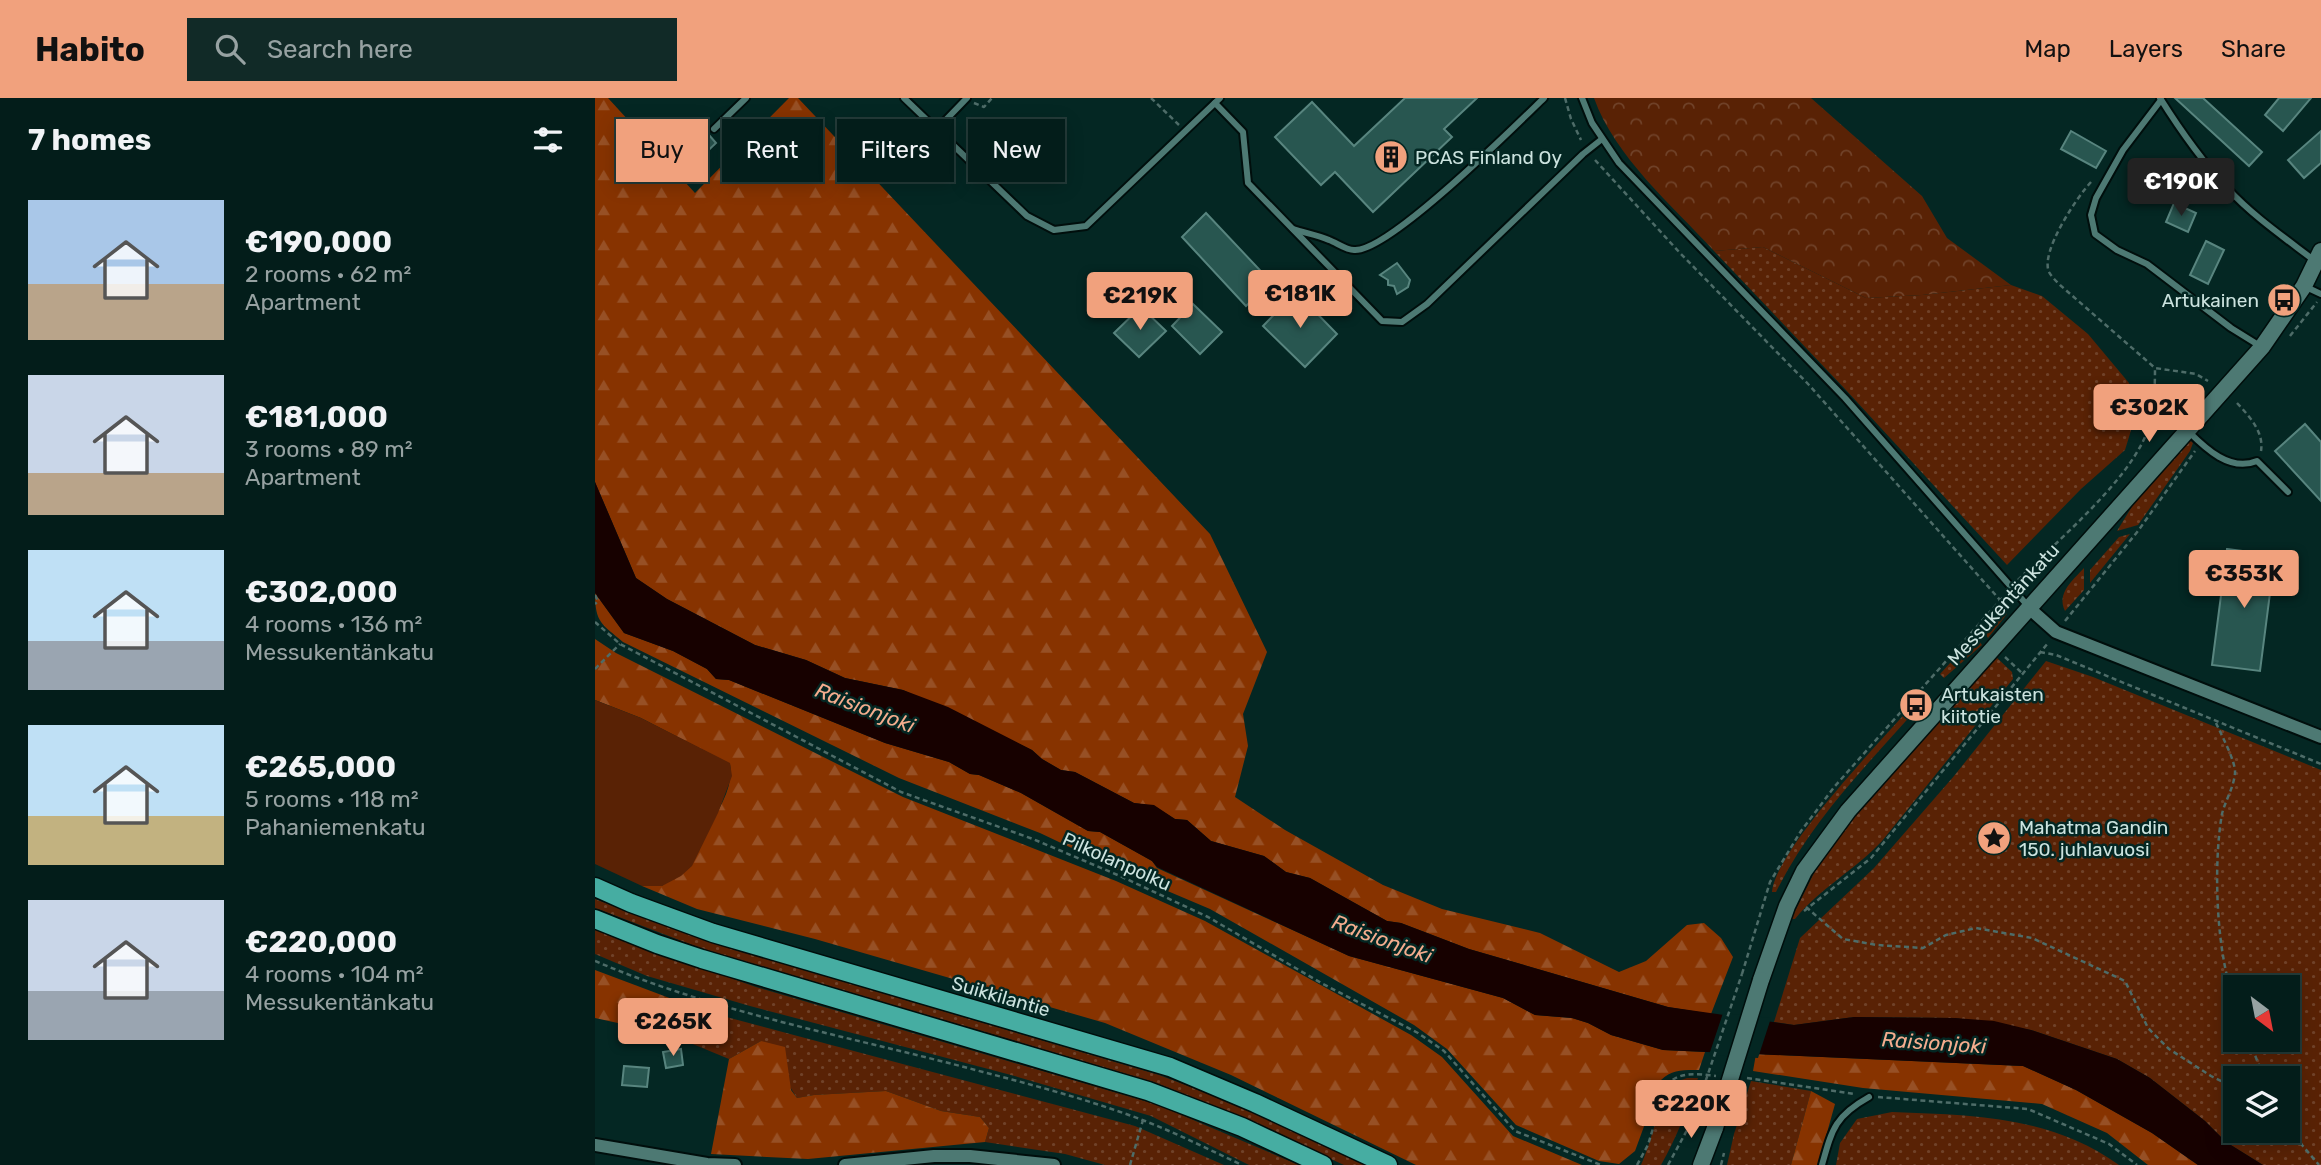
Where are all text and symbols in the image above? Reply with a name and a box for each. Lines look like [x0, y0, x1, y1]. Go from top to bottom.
search box [187, 18, 677, 81]
text: Habito [35, 30, 145, 69]
icon: search [211, 30, 249, 68]
text: Search here [267, 34, 413, 65]
text: Map [2024, 35, 2071, 63]
text: Layers [2109, 35, 2183, 63]
text: Share [2221, 35, 2286, 63]
chip: Buy [616, 119, 708, 182]
chip: Rent [722, 119, 823, 182]
chip: Filters [837, 119, 954, 182]
chip: New [968, 119, 1065, 182]
icon: filters [529, 121, 567, 159]
text: 7 homes [28, 122, 151, 158]
building icon: PCAS Finland Oy [1372, 138, 1410, 176]
place label: PCAS Finland Oy [1415, 146, 1562, 169]
pin: €190K [2132, 158, 2230, 218]
text: €190K [2143, 167, 2219, 195]
text: €190,000 [245, 224, 392, 260]
icon: home [84, 228, 168, 312]
text: 2 rooms · 62 m² [245, 260, 411, 288]
pin: €181K [1251, 271, 1349, 330]
pin: €219K [1091, 272, 1189, 332]
text: €181K [1264, 279, 1336, 307]
text: €219K [1103, 281, 1177, 309]
bus stop icon: Artukainen [2265, 281, 2303, 319]
text: Apartment [245, 288, 361, 316]
place label: Artukainen [2162, 289, 2259, 312]
pin: €302K [2100, 384, 2198, 444]
text: €302K [2109, 393, 2189, 421]
text: €181,000 [245, 399, 388, 435]
icon: home [84, 403, 168, 487]
text: 3 rooms · 89 m² [245, 435, 413, 463]
text: Apartment [245, 463, 361, 491]
street label: Messukentänkatu [1943, 539, 2064, 670]
pin: €353K [2195, 550, 2293, 610]
text: €353K [2205, 559, 2283, 587]
text: €302,000 [245, 574, 398, 610]
icon: home [84, 578, 168, 662]
text: 4 rooms · 136 m² [245, 610, 422, 638]
text: Messukentänkatu [245, 638, 434, 666]
water label: Raisionjoki [812, 677, 920, 738]
place label: Artukaisten kiitotie [1941, 683, 2044, 728]
bus stop icon: Artukaisten kiitotie [1897, 686, 1935, 724]
text: €265,000 [245, 749, 396, 785]
icon: home [84, 753, 168, 837]
text: 5 rooms · 118 m² [245, 785, 419, 813]
text: Pahaniemenkatu [245, 813, 426, 841]
place label: Mahatma Gandin 150. juhlavuosi [2019, 816, 2168, 861]
place icon: Mahatma Gandin 150. juhlavuosi [1975, 819, 2013, 857]
street label: Pilkolanpolku [1059, 827, 1175, 896]
water label: Raisionjoki [1329, 909, 1437, 969]
text: €220,000 [245, 924, 397, 960]
icon: home [84, 928, 168, 1012]
text: 4 rooms · 104 m² [245, 960, 424, 988]
street label: Suikkilantie [949, 971, 1053, 1021]
north arrow [2223, 975, 2299, 1052]
map controls [2223, 975, 2300, 1143]
text: Messukentänkatu [245, 988, 434, 1016]
pin: €265K [624, 998, 722, 1058]
text: €265K [634, 1007, 712, 1035]
water label: Raisionjoki [1881, 1026, 1988, 1059]
button: layers [2223, 1066, 2300, 1143]
pin: €220K [1642, 1080, 1740, 1140]
text: €220K [1652, 1089, 1730, 1117]

